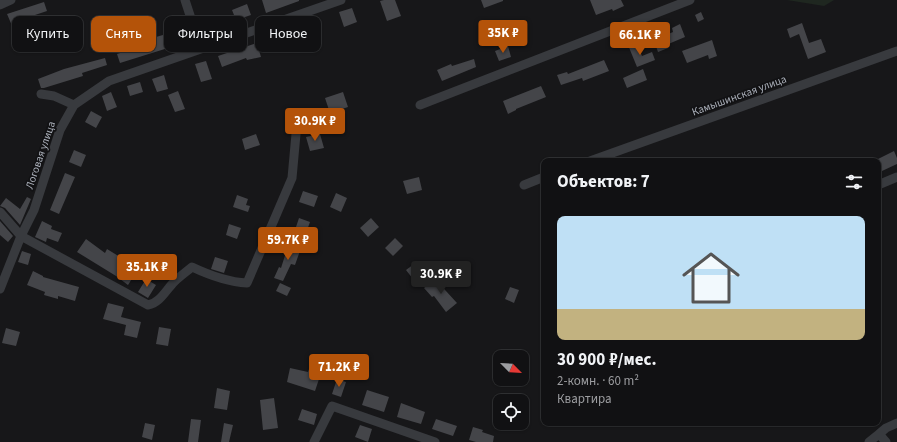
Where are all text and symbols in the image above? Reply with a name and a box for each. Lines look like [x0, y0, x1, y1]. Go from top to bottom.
chip: Купить [12, 16, 83, 52]
chip: Снять [91, 16, 156, 52]
chip: Фильтры [164, 16, 247, 52]
chip: Новое [255, 16, 321, 52]
pin: 35K ₽ [475, 20, 531, 54]
pin: 66.1K ₽ [603, 22, 677, 56]
text: 35K ₽ [487, 24, 519, 42]
text: 66.1K ₽ [619, 26, 661, 44]
street label: Камышинская улица [690, 71, 789, 120]
pin: 30.9K ₽ [278, 108, 352, 142]
text: 30.9K ₽ [294, 112, 336, 130]
street label: Логовая улица [22, 119, 59, 191]
text: Объектов: 7 [557, 170, 650, 194]
icon: filters [843, 171, 865, 193]
pin: 59.7K ₽ [251, 227, 325, 261]
text: 59.7K ₽ [267, 231, 309, 249]
icon: home [675, 242, 747, 314]
pin: 35.1K ₽ [110, 254, 184, 288]
text: 35.1K ₽ [126, 258, 168, 276]
pin: 30.9K ₽ [404, 261, 478, 295]
text: 30.9K ₽ [420, 265, 462, 283]
text: 30 900 ₽/мес. [557, 348, 656, 372]
north arrow [493, 350, 529, 386]
map controls [493, 350, 529, 430]
pin: 71.2K ₽ [302, 354, 376, 388]
text: 71.2K ₽ [318, 358, 360, 376]
text: 2-комн. · 60 m² [557, 372, 639, 390]
text: Квартира [557, 390, 612, 408]
button: locate [493, 394, 529, 430]

